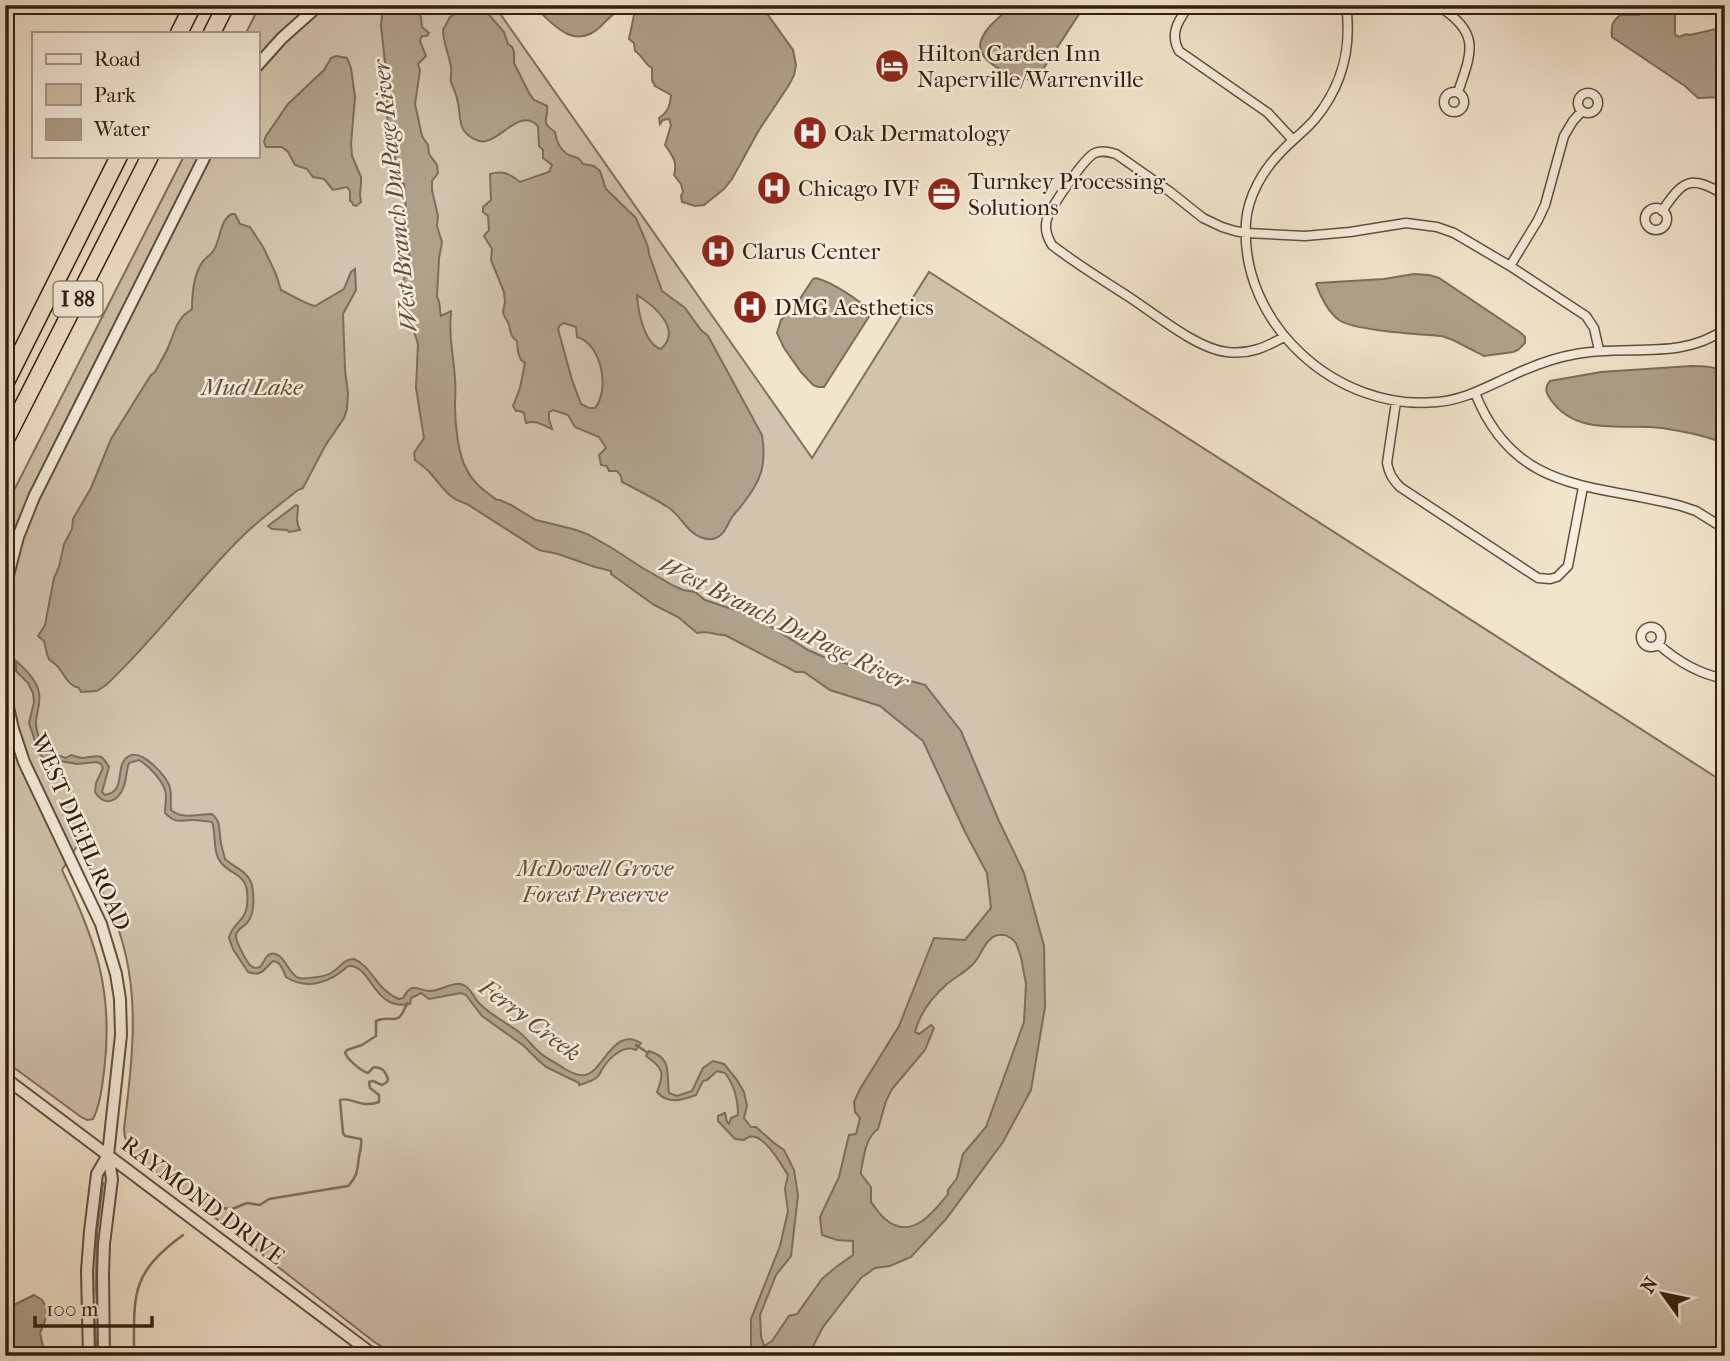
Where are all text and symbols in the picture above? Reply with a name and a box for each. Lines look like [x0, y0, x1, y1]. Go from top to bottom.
legend [32, 32, 259, 158]
place label: Hilton Garden Inn Naperville/Warrenville [917, 40, 1144, 93]
text: Road [94, 47, 141, 71]
hotel icon: Hilton Garden Inn Naperville/Warrenville [873, 47, 911, 85]
water label: West Branch DuPage River [367, 56, 423, 333]
text: Park [94, 83, 136, 107]
hospital icon: Oak Dermatology [791, 114, 829, 152]
text: Water [93, 117, 150, 141]
place label: Oak Dermatology [834, 120, 1011, 147]
place label: Turnkey Processing Solutions [968, 168, 1166, 221]
hospital icon: Chicago IVF [755, 169, 793, 207]
place label: Chicago IVF [798, 175, 919, 202]
office icon: Turnkey Processing Solutions [925, 175, 963, 213]
hospital icon: Clarus Center [699, 232, 737, 270]
place label: Clarus Center [742, 238, 880, 265]
road number: I 88 [54, 282, 102, 316]
hospital icon: DMG Aesthetics [731, 288, 769, 326]
place label: DMG Aesthetics [774, 294, 934, 321]
water label: Mud Lake [199, 373, 304, 401]
water label: West Branch DuPage River [655, 551, 915, 696]
street label: WEST DIEHL ROAD [25, 729, 136, 935]
park label: McDowell Grove Forest Preserve [515, 855, 674, 908]
water label: Ferry Creek [473, 972, 586, 1067]
street label: RAYMOND DRIVE [116, 1130, 290, 1271]
north arrow [1628, 1260, 1698, 1330]
text: N [1636, 1273, 1663, 1297]
scale bar [35, 1284, 152, 1328]
text: 100 m [46, 1297, 99, 1321]

